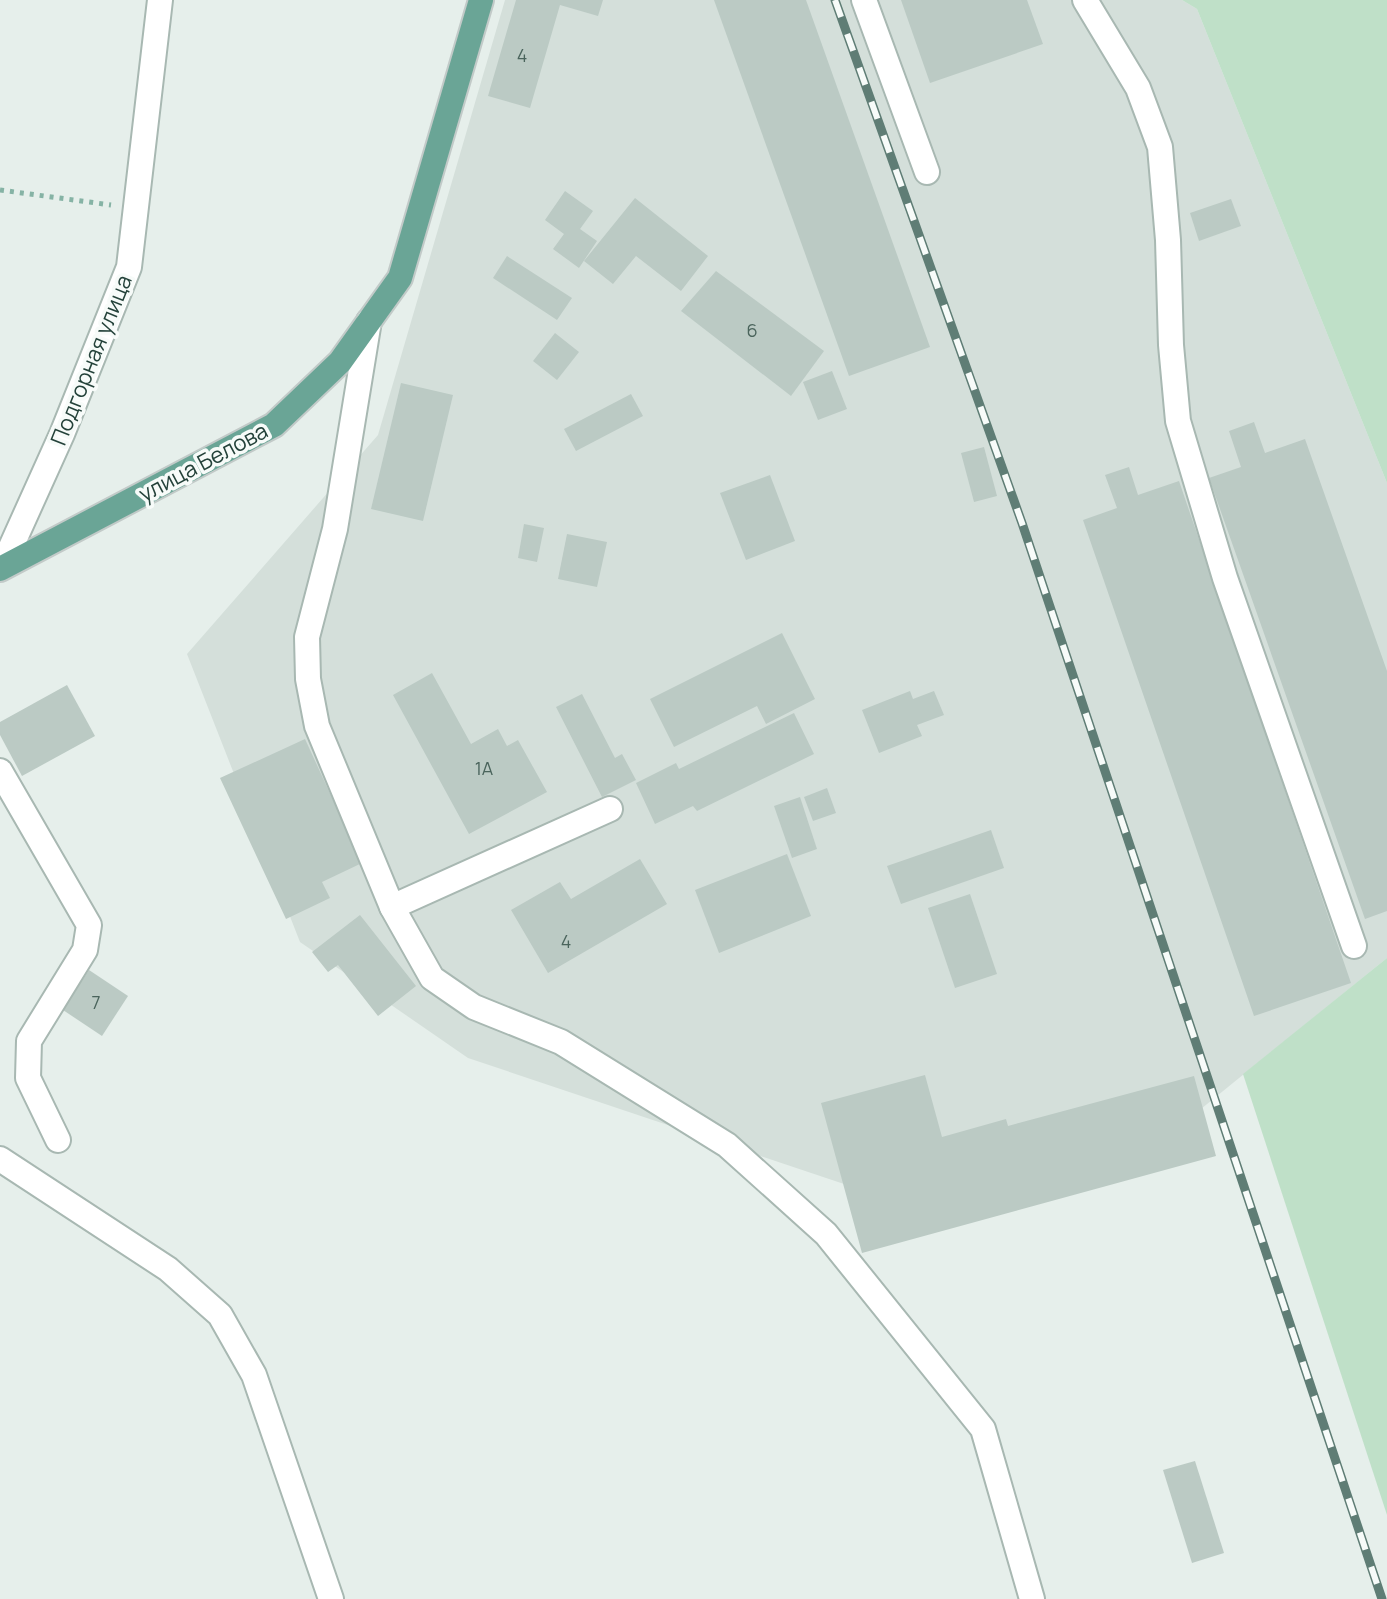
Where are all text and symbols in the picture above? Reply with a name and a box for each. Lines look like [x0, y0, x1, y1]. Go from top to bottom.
house number: 4 [517, 43, 527, 67]
street label: Подгорная улица [43, 270, 139, 450]
house number: 6 [746, 318, 758, 342]
street label: улица Белова [133, 415, 273, 509]
house number: 1А [475, 756, 494, 780]
house number: 4 [561, 929, 571, 953]
house number: 7 [91, 990, 101, 1014]

